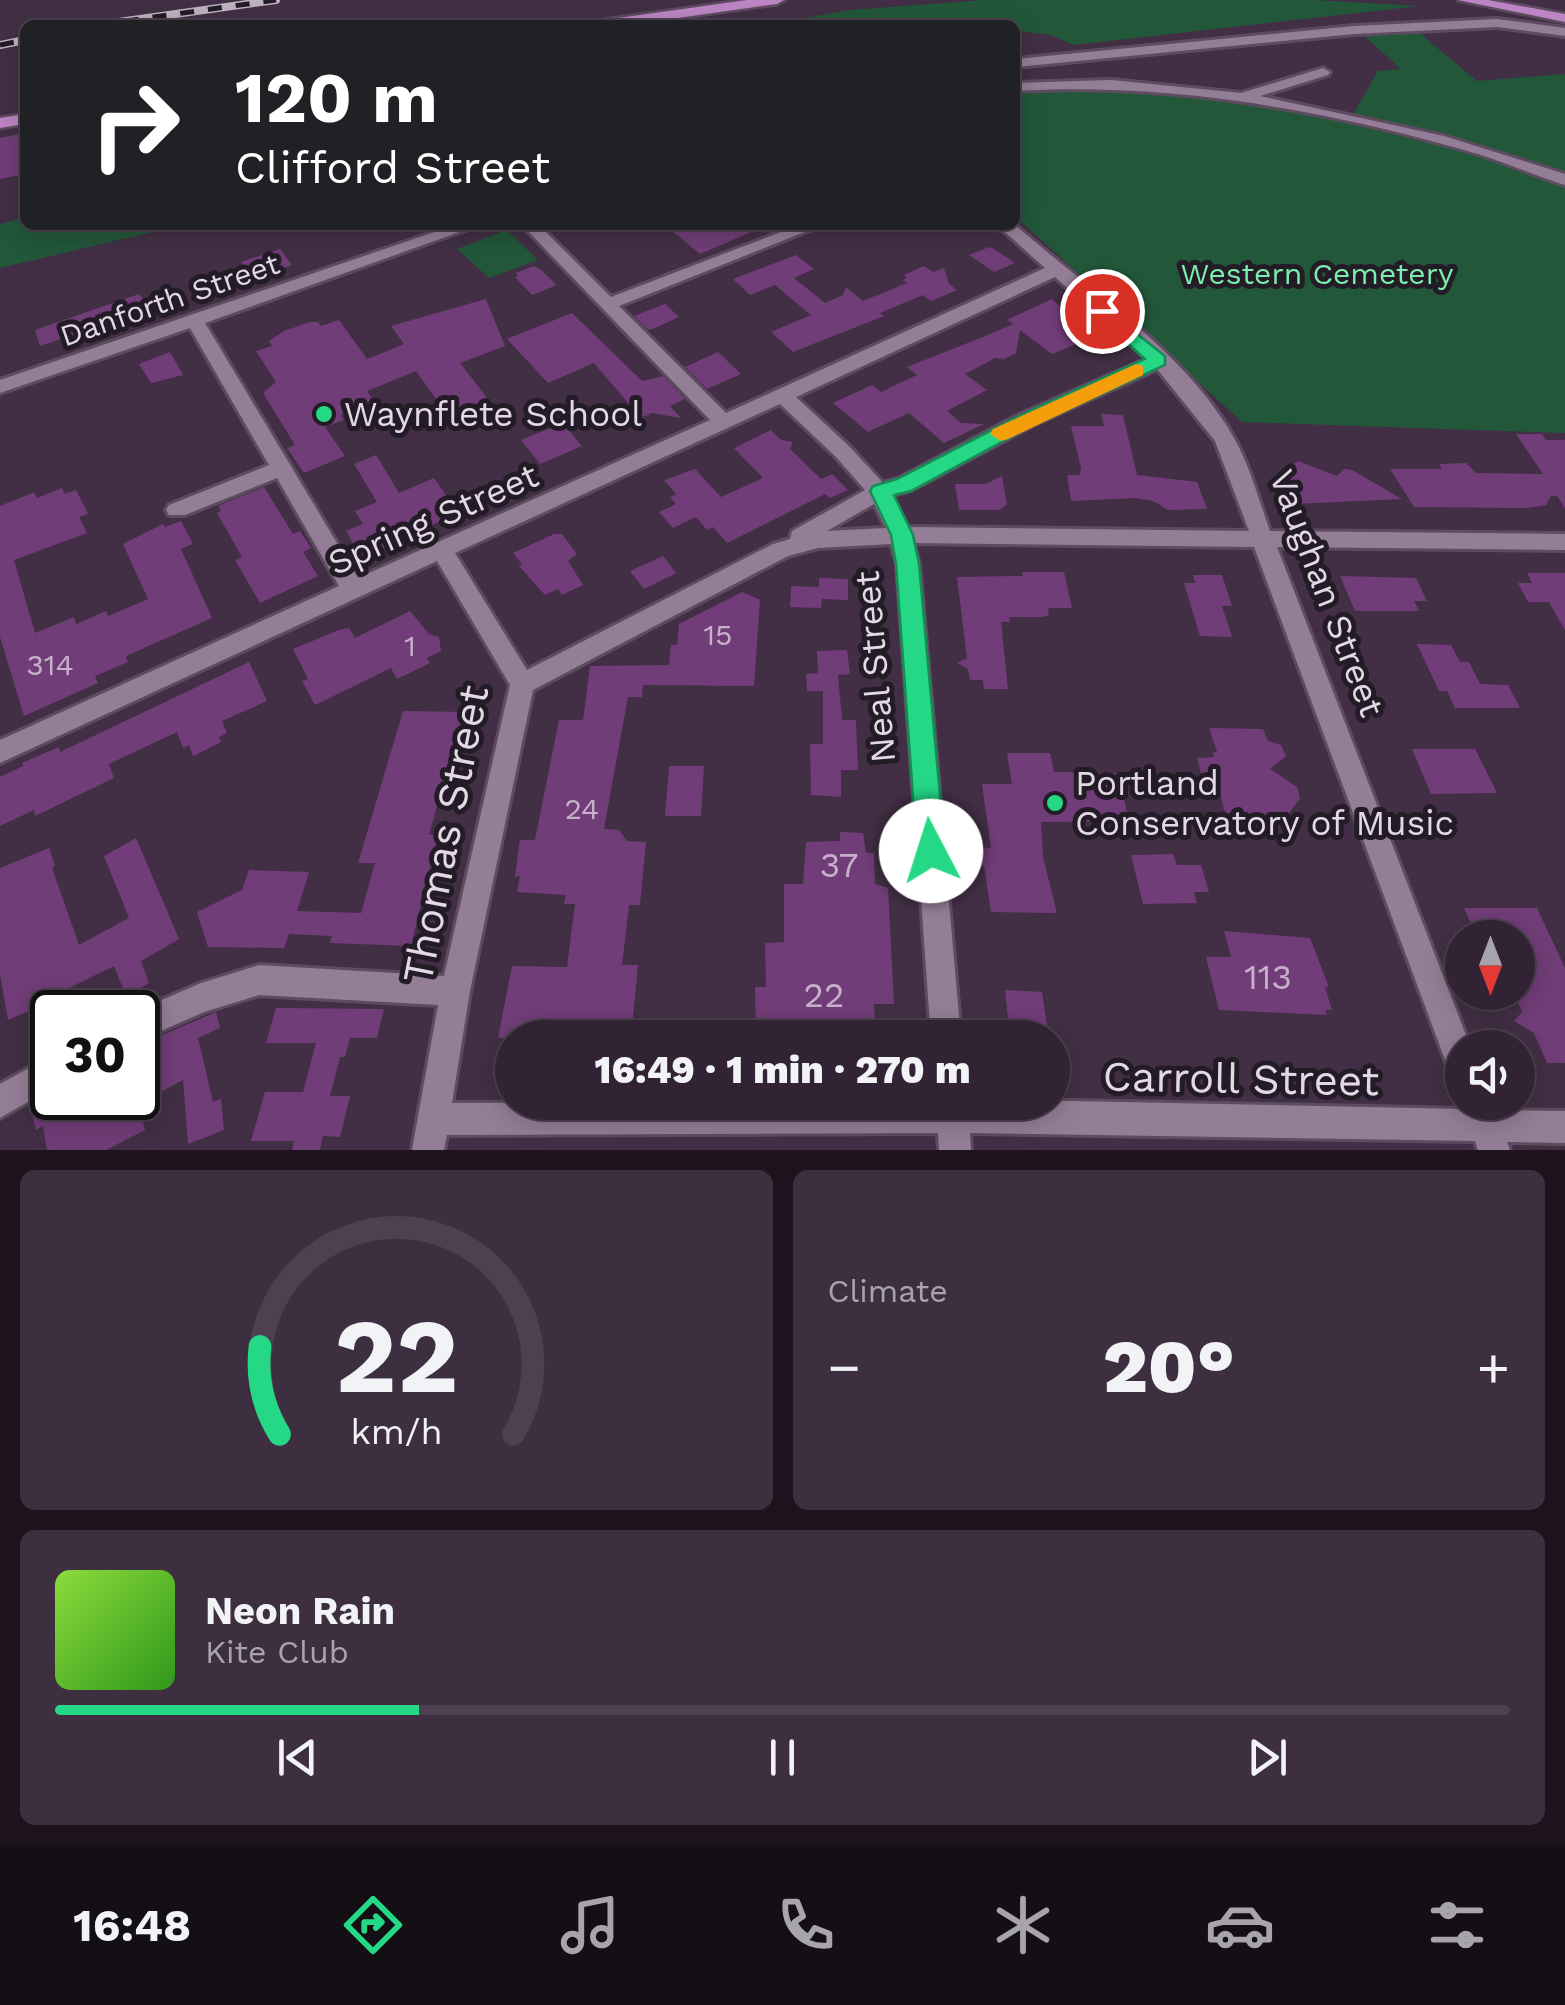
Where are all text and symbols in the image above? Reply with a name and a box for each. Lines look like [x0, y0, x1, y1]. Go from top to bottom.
text: 120 m [235, 57, 438, 139]
icon: right [70, 60, 200, 190]
text: Clifford Street [235, 141, 550, 194]
street label: Danforth Street [56, 246, 284, 353]
park label: Western Cemetery [1181, 256, 1454, 291]
pin [1060, 269, 1145, 354]
icon: arrive [1075, 284, 1130, 339]
place label: Waynflete School [344, 393, 642, 435]
marker: Waynflete School [313, 403, 335, 425]
street label: Spring Street [322, 454, 545, 584]
street label: Vaughan Street [1261, 464, 1393, 723]
street label: Neal Street [846, 569, 904, 765]
house number: 15 [703, 617, 733, 652]
house number: 1 [404, 628, 416, 663]
house number: 314 [26, 647, 74, 682]
street label: Thomas Street [393, 681, 498, 987]
place label: Portland Conservatory of Music [1075, 762, 1454, 844]
house number: 24 [565, 791, 599, 826]
marker: Portland Conservatory of Music [1044, 792, 1066, 814]
position arrow [879, 799, 983, 903]
house number: 37 [820, 844, 858, 886]
north arrow [1445, 920, 1535, 1010]
map controls [1445, 920, 1535, 1120]
house number: 113 [1244, 956, 1292, 998]
house number: 22 [804, 974, 844, 1016]
speed limit sign: 30 [30, 990, 160, 1120]
button: sound [1445, 1030, 1535, 1120]
text: 16:49 · 1 min · 270 m [594, 1048, 971, 1092]
street label: Carroll Street [1102, 1052, 1380, 1105]
text: Climate [828, 1272, 948, 1310]
text: 22 [334, 1295, 458, 1417]
text: 20° [1103, 1322, 1235, 1410]
text: − [828, 1335, 861, 1399]
text: + [1477, 1335, 1510, 1399]
text: km/h [350, 1411, 442, 1453]
text: Neon Rain [205, 1589, 395, 1633]
text: Kite Club [205, 1633, 349, 1671]
icon: previous [270, 1730, 325, 1785]
icon: pause [755, 1730, 810, 1785]
icon: next [1240, 1730, 1295, 1785]
icon: directions [338, 1890, 408, 1960]
icon: music [555, 1890, 625, 1960]
icon: phone [771, 1890, 841, 1960]
icon: climate [988, 1890, 1058, 1960]
icon: car [1205, 1890, 1275, 1960]
icon: filters [1422, 1890, 1492, 1960]
text: 16:48 [73, 1899, 191, 1952]

